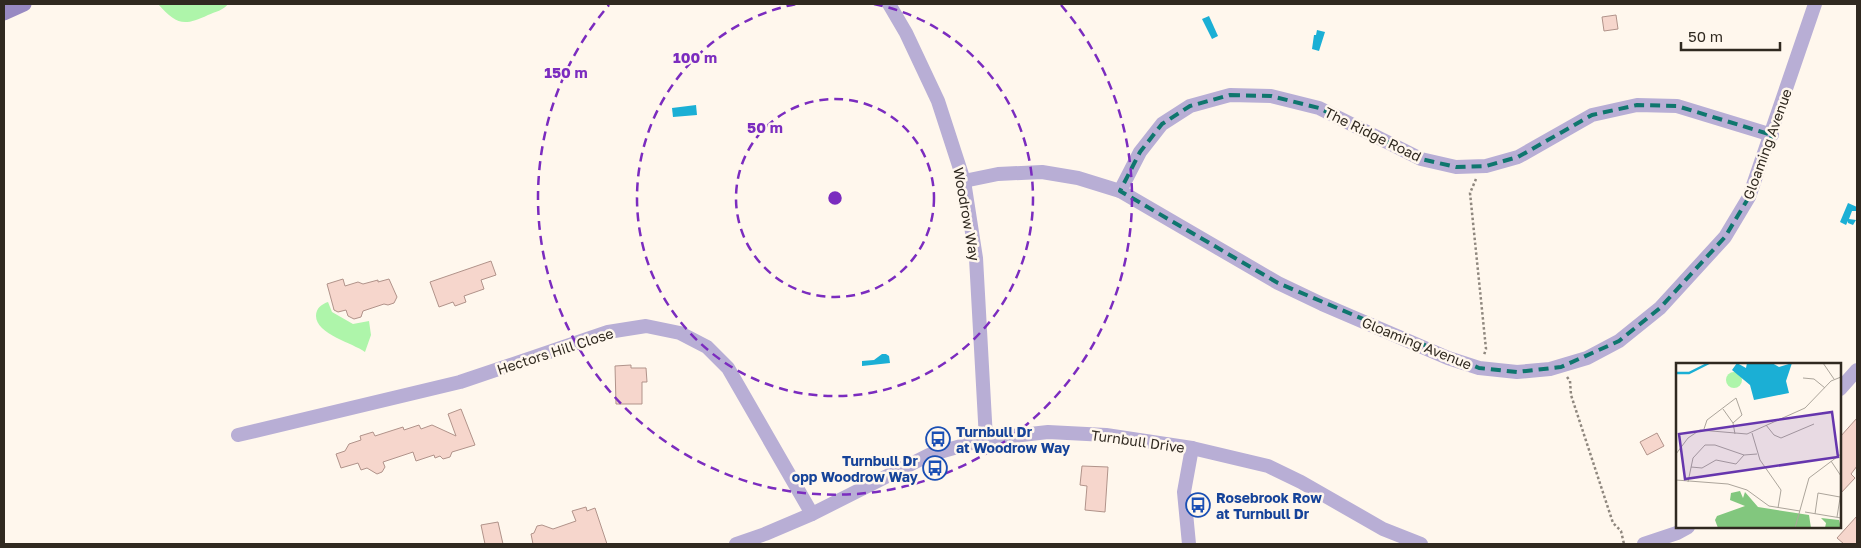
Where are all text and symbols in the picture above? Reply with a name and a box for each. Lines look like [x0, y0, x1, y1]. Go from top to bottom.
scale bar [1681, 20, 1780, 52]
text: 50 m [1688, 27, 1723, 45]
text: 100 m [673, 48, 717, 66]
text: 150 m [544, 63, 588, 81]
street label: Gloaming Avenue [1739, 86, 1795, 202]
street label: The Ridge Road [1322, 103, 1424, 165]
text: 50 m [747, 118, 783, 136]
street label: Woodrow Way [950, 166, 984, 262]
centre of rings [826, 189, 844, 207]
street label: Gloaming Avenue [1360, 313, 1474, 373]
street label: Hectors Hill Close [495, 324, 615, 378]
inset map [1676, 363, 1841, 528]
place label: Turnbull Dr at Woodrow Way [956, 423, 1071, 456]
bus stop icon: Turnbull Dr at Woodrow Way [925, 426, 951, 452]
street label: Turnbull Drive [1090, 426, 1186, 456]
place label: Turnbull Dr opp Woodrow Way [792, 452, 919, 485]
bus stop icon: Turnbull Dr opp Woodrow Way [922, 455, 948, 481]
place label: Rosebrook Row at Turnbull Dr [1216, 489, 1322, 522]
bus stop icon: Rosebrook Row at Turnbull Dr [1185, 492, 1211, 518]

